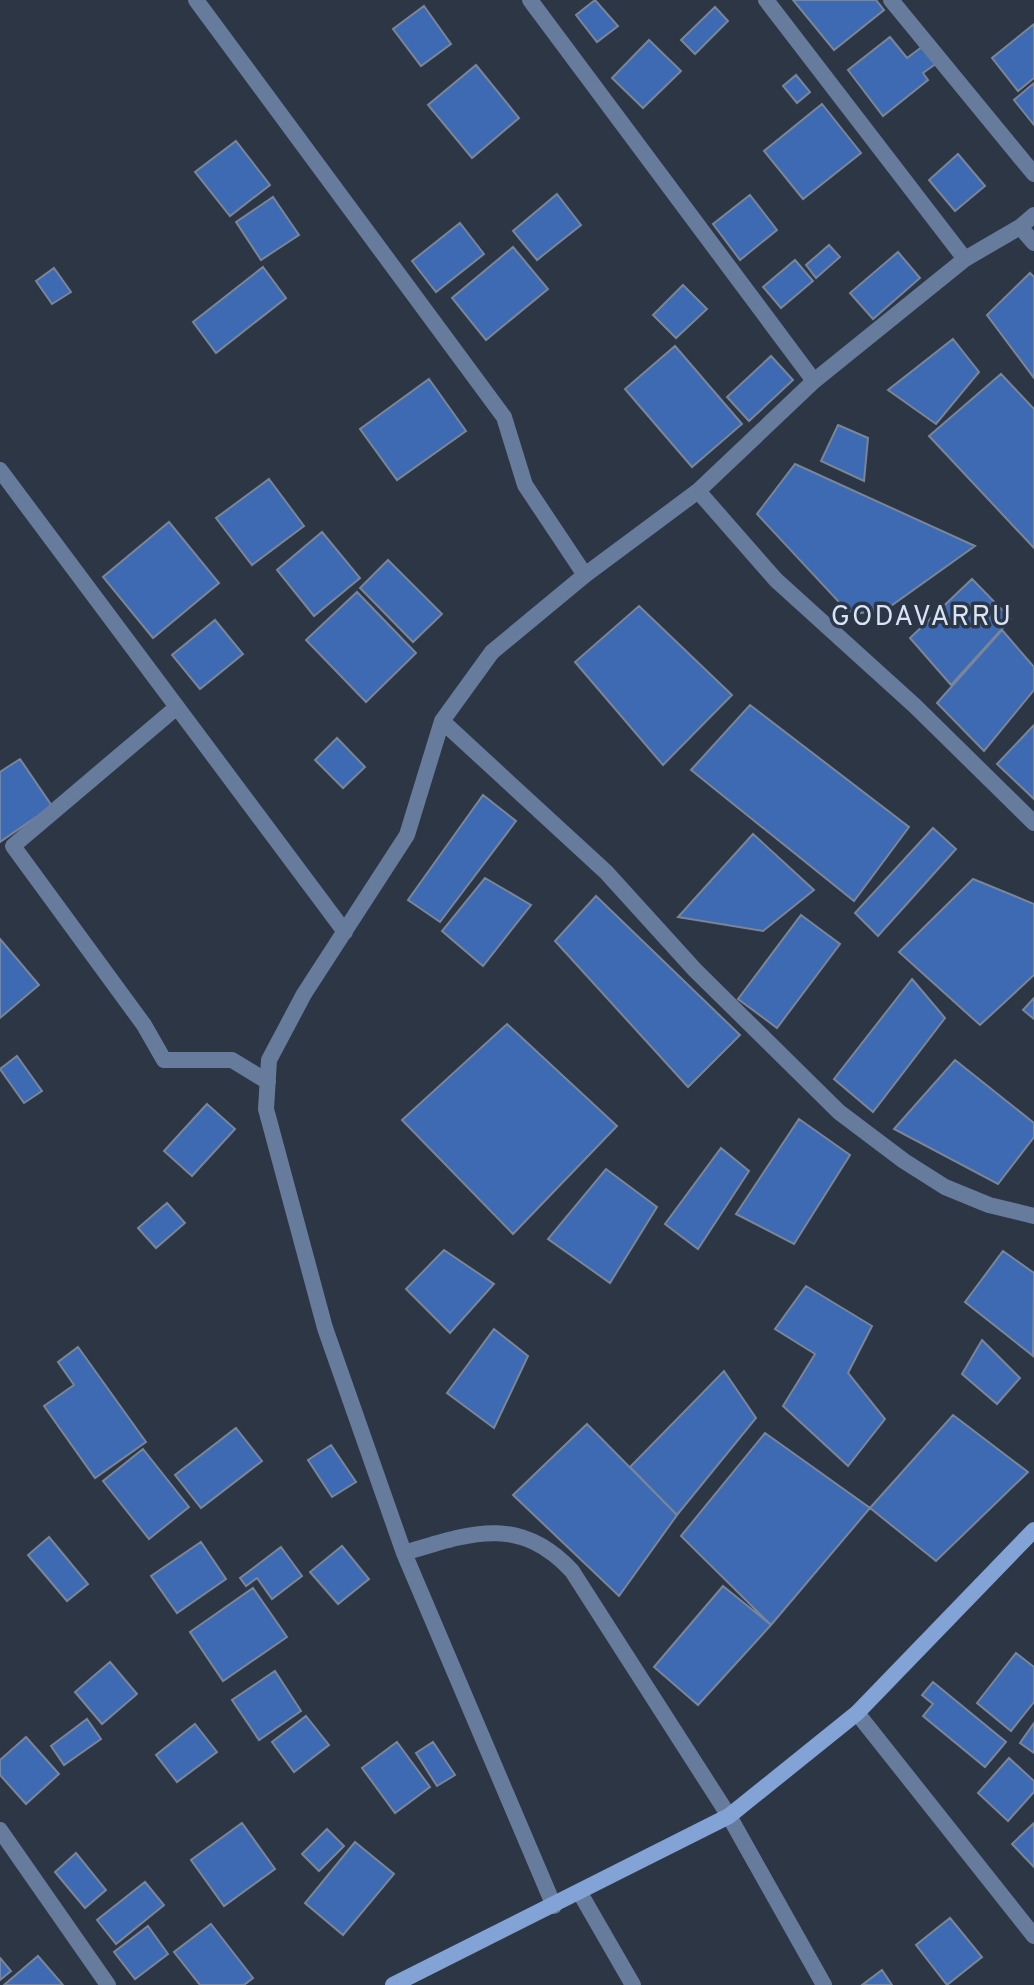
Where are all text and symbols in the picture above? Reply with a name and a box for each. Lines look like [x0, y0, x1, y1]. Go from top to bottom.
district label: GODAVARRU [831, 600, 1013, 636]

